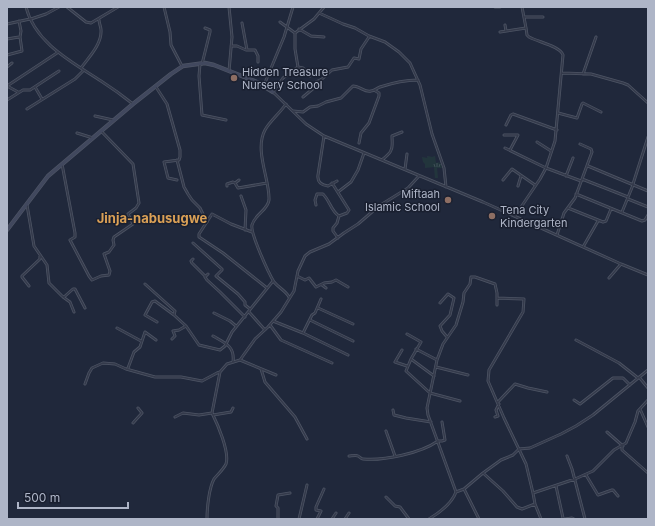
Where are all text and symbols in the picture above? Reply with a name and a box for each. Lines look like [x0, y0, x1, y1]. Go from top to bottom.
place label: Hidden Treasure Nursery School [242, 65, 328, 92]
marker: Hidden Treasure Nursery School [229, 73, 239, 83]
place label: Miftaah Islamic School [365, 187, 440, 214]
marker: Miftaah Islamic School [443, 195, 453, 205]
place label: Tena City Kindergarten [500, 203, 567, 230]
district label: Jinja-nabusugwe [97, 210, 208, 226]
marker: Tena City Kindergarten [487, 211, 497, 221]
scale bar [18, 484, 128, 510]
text: 500 m [24, 490, 60, 505]

